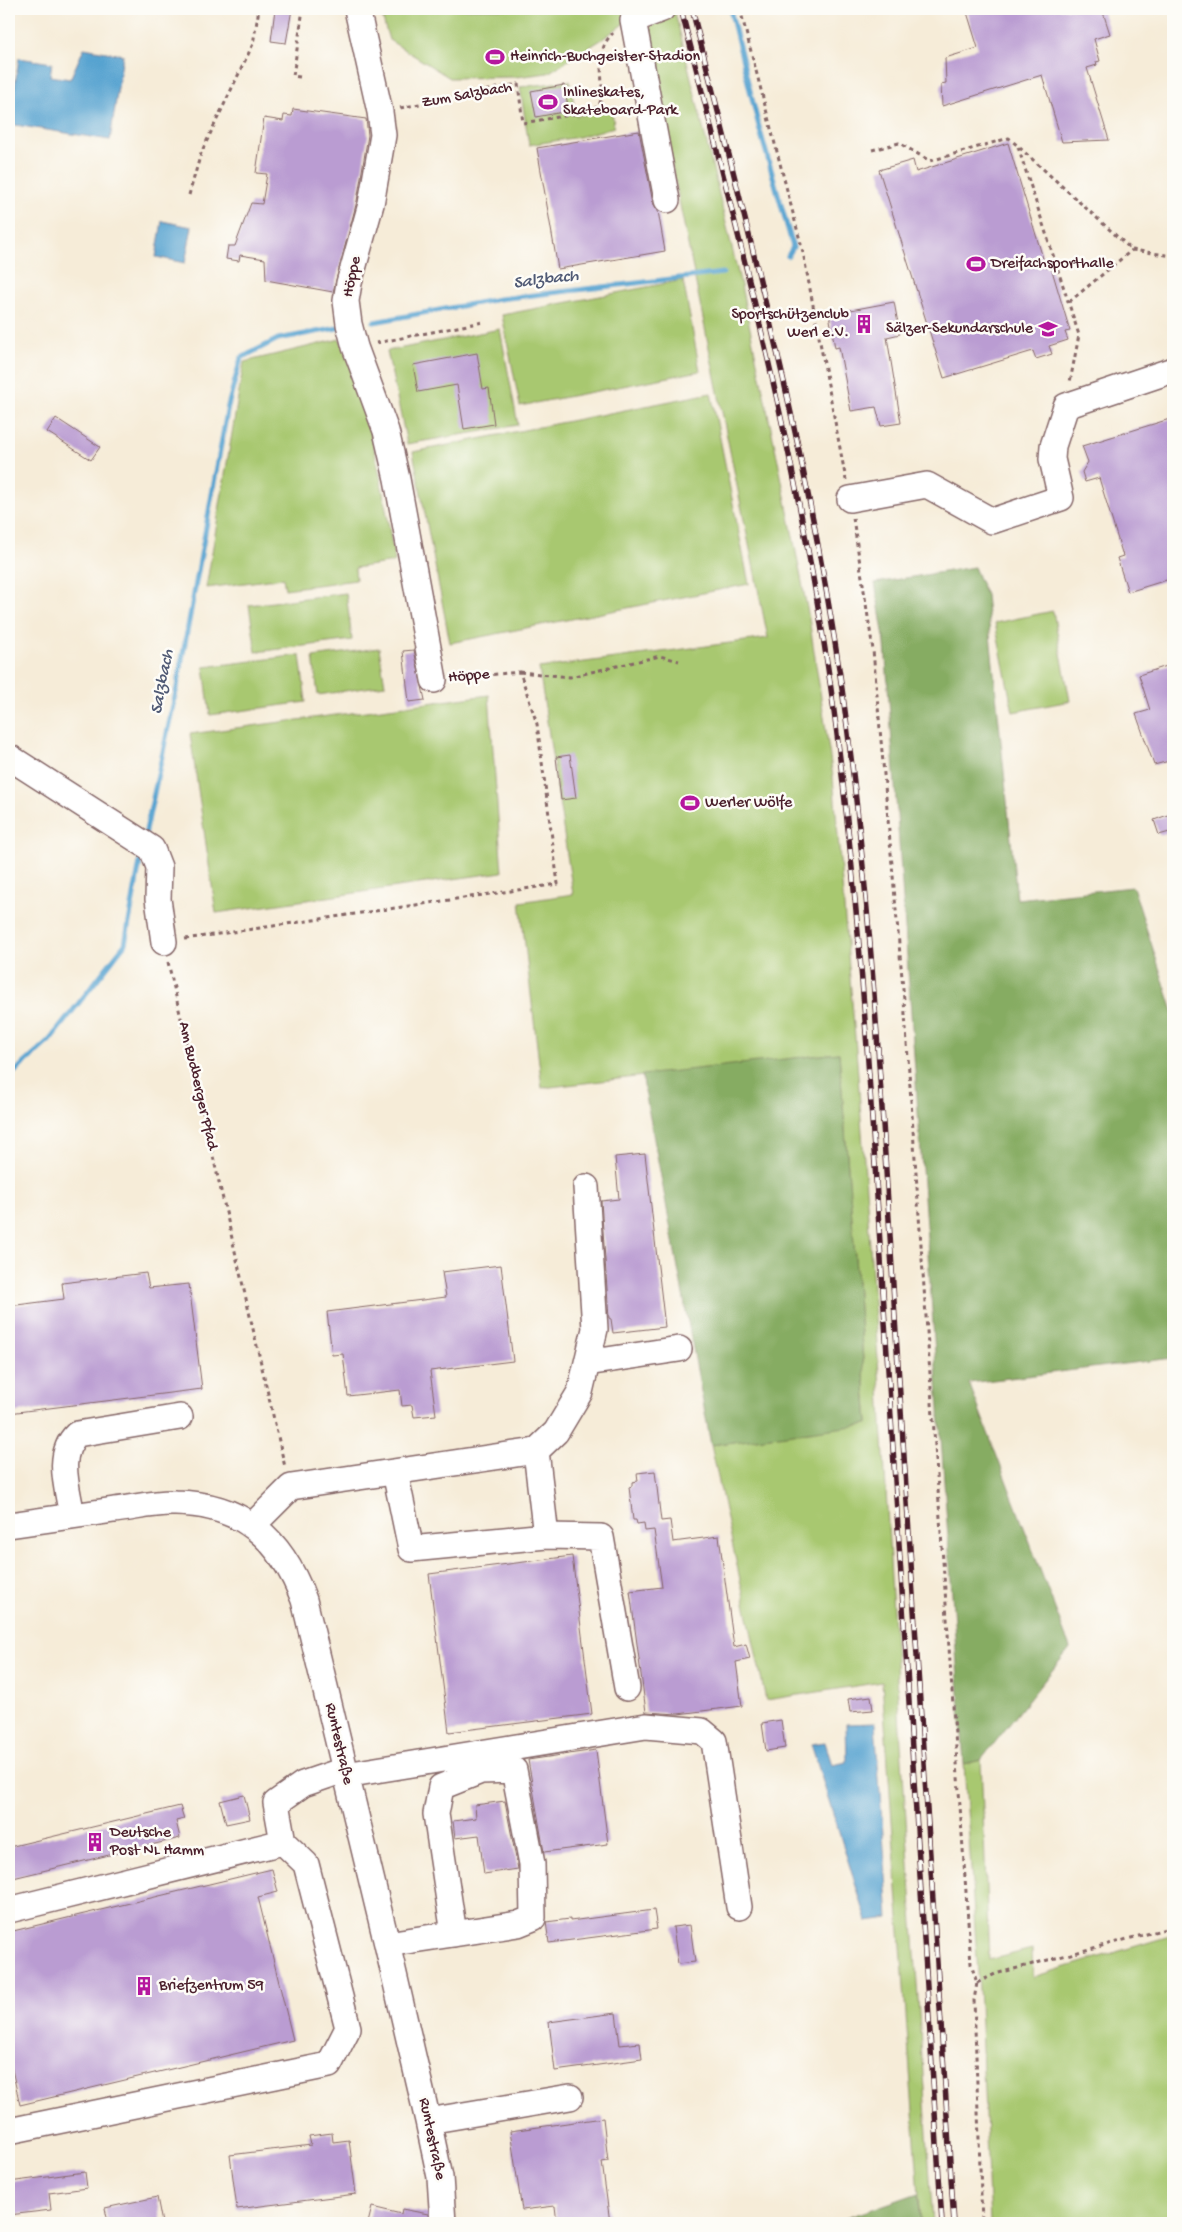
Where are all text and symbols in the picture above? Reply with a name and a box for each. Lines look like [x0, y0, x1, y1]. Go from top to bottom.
sports icon: Heinrich-Buchgeister-Stadion [484, 46, 506, 68]
place label: Heinrich-Buchgeister-Stadion [510, 48, 701, 67]
street label: Zum Salzbach [420, 79, 514, 113]
place label: Inlineskates, Skateboard-Park [563, 84, 679, 121]
sports icon: Inlineskates, Skateboard-Park [537, 91, 559, 113]
sports icon: Dreifachsporthalle [965, 253, 987, 275]
street label: Höppe [339, 254, 367, 299]
place label: Dreifachsporthalle [990, 255, 1114, 274]
water label: Salzbach [512, 266, 580, 294]
place label: Sportschützenclub Werl e.V. [731, 306, 850, 343]
building icon: Sportschützenclub Werl e.V. [853, 313, 875, 335]
school or university icon: Sälzer-Sekundarschule [1037, 318, 1059, 340]
place label: Sälzer-Sekundarschule [886, 320, 1034, 339]
water label: Salzbach [146, 648, 180, 716]
street label: Höppe [448, 666, 491, 688]
sports icon: Werler Wölfe [679, 792, 701, 814]
place label: Werler Wölfe [705, 794, 793, 813]
street label: Am Budberger Pfad [173, 1020, 221, 1153]
street label: Runtestraße [319, 1701, 357, 1787]
place label: Deutsche Post NL Hamm [109, 1824, 205, 1861]
building icon: Deutsche Post NL Hamm [84, 1831, 106, 1853]
building icon: Briefzentrum 59 [133, 1975, 155, 1997]
place label: Briefzentrum 59 [158, 1977, 264, 1996]
street label: Runtestraße [413, 2096, 449, 2182]

